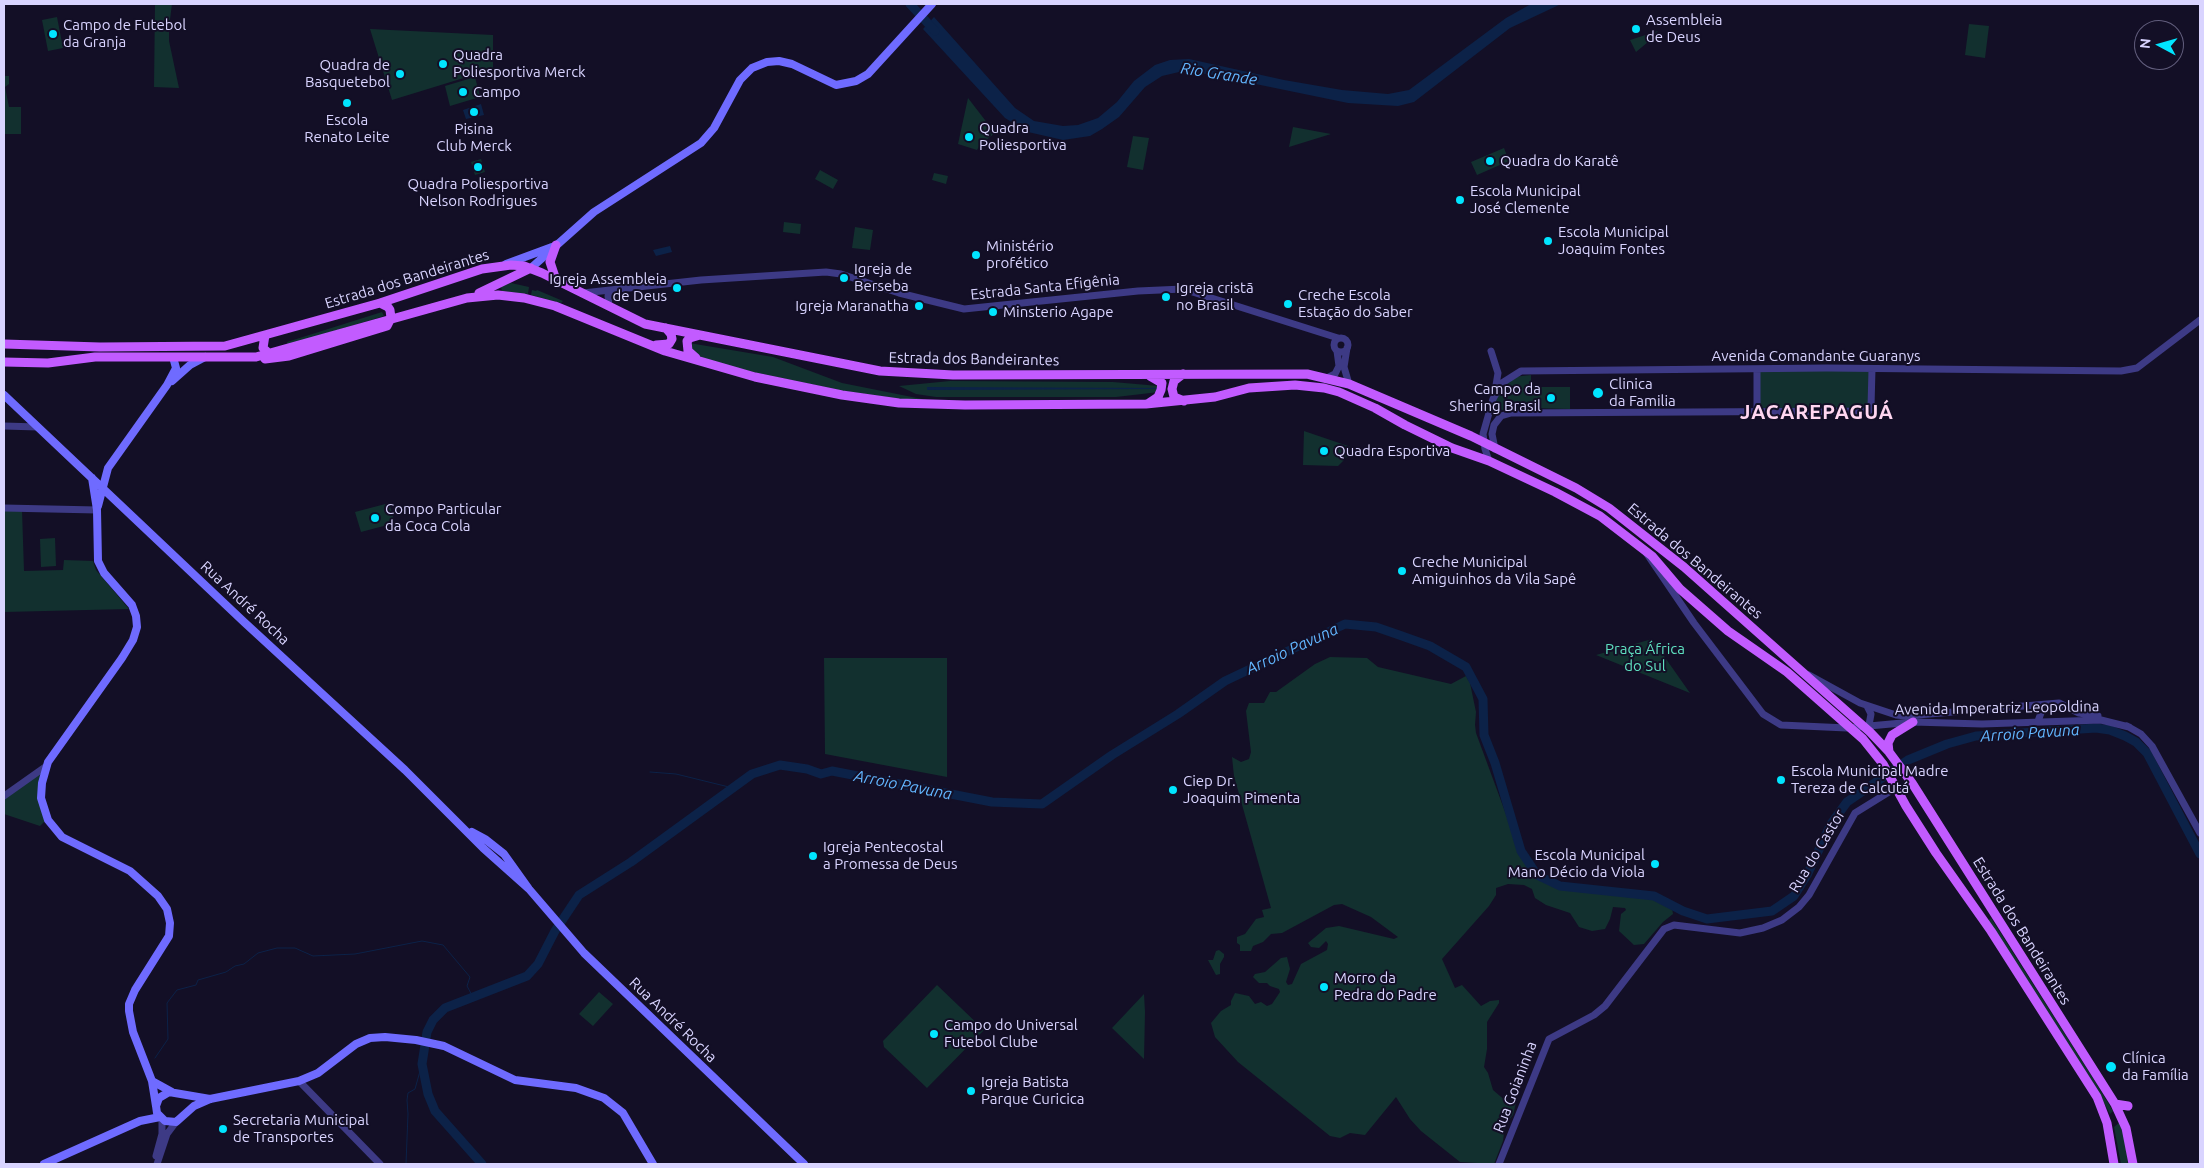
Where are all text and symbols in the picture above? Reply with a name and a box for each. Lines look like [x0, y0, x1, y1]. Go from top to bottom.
place label: Assembleia de Deus [1646, 11, 1723, 46]
place label: Campo de Futebol da Granja [63, 16, 186, 51]
north arrow [2134, 20, 2184, 70]
marker: Assembleia de Deus [1630, 23, 1642, 35]
marker: Campo de Futebol da Granja [47, 28, 59, 40]
text: N [2137, 38, 2154, 50]
place label: Quadra Poliesportiva Merck [453, 46, 586, 81]
place label: Quadra de Basquetebol [305, 56, 390, 91]
marker: Quadra Poliesportiva Merck [437, 58, 449, 70]
water label: Rio Grande [1179, 58, 1259, 90]
marker: Quadra de Basquetebol [394, 68, 406, 80]
place label: Campo [473, 83, 520, 101]
marker: Campo [457, 86, 469, 98]
marker: Escola Renato Leite [341, 97, 353, 109]
marker: Pisina Club Merck [468, 106, 480, 118]
place label: Escola Renato Leite [304, 111, 390, 146]
place label: Quadra Poliesportiva [979, 119, 1067, 154]
place label: Pisina Club Merck [436, 120, 512, 155]
marker: Quadra Poliesportiva [963, 131, 975, 143]
place label: Quadra do Karatê [1500, 152, 1619, 170]
marker: Quadra do Karatê [1484, 155, 1496, 167]
marker: Quadra Poliesportiva Nelson Rodrigues [472, 161, 484, 173]
place label: Quadra Poliesportiva Nelson Rodrigues [407, 175, 549, 210]
place label: Escola Municipal José Clemente [1470, 182, 1581, 217]
marker: Escola Municipal José Clemente [1454, 194, 1466, 206]
place label: Escola Municipal Joaquim Fontes [1558, 223, 1669, 258]
marker: Escola Municipal Joaquim Fontes [1542, 235, 1554, 247]
place label: Ministério profético [986, 237, 1054, 272]
street label: Estrada dos Bandeirantes [323, 245, 491, 313]
marker: Ministério profético [970, 249, 982, 261]
place label: Igreja de Berseba [854, 260, 912, 295]
place label: Igreja Assembleia de Deus [549, 270, 667, 305]
street label: Estrada Santa Efigênia [970, 270, 1120, 304]
marker: Igreja de Berseba [838, 272, 850, 284]
place label: Igreja cristã no Brasil [1176, 279, 1254, 314]
marker: Igreja Assembleia de Deus [671, 282, 683, 294]
place label: Creche Escola Estação do Saber [1298, 286, 1413, 321]
marker: Igreja cristã no Brasil [1160, 291, 1172, 303]
place label: Igreja Maranatha [795, 297, 909, 315]
marker: Creche Escola Estação do Saber [1282, 298, 1294, 310]
marker: Igreja Maranatha [913, 300, 925, 312]
place label: Minsterio Agape [1003, 303, 1114, 321]
marker: Minsterio Agape [987, 306, 999, 318]
street label: Avenida Comandante Guaranys [1712, 347, 1920, 365]
street label: Estrada dos Bandeirantes [888, 349, 1060, 369]
place label: Clinica da Familia [1609, 375, 1676, 410]
place label: Campo da Shering Brasil [1449, 380, 1541, 415]
marker: Clinica da Familia [1591, 386, 1605, 400]
marker: Campo da Shering Brasil [1545, 392, 1557, 404]
district label: JACAREPAGUÁ [1739, 400, 1895, 424]
place label: Quadra Esportiva [1334, 442, 1450, 460]
marker: Quadra Esportiva [1318, 445, 1330, 457]
street label: Estrada dos Bandeirantes [1624, 499, 1766, 623]
place label: Compo Particular da Coca Cola [385, 500, 502, 535]
marker: Compo Particular da Coca Cola [369, 512, 381, 524]
place label: Creche Municipal Amiguinhos da Vila Sapê [1412, 553, 1576, 588]
street label: Rua André Rocha [197, 557, 293, 649]
marker: Creche Municipal Amiguinhos da Vila Sapê [1396, 565, 1408, 577]
water label: Arroio Pavuna [1243, 619, 1341, 679]
park label: Praça África do Sul [1605, 640, 1685, 675]
street label: Avenida Imperatriz Leopoldina [1894, 697, 2100, 719]
water label: Arroio Pavuna [1980, 720, 2080, 746]
place label: Escola Municipal Madre Tereza de Calcutá [1791, 762, 1948, 797]
water label: Arroio Pavuna [852, 766, 954, 804]
place label: Ciep Dr. Joaquim Pimenta [1183, 772, 1300, 807]
marker: Escola Municipal Madre Tereza de Calcutá [1775, 774, 1787, 786]
marker: Ciep Dr. Joaquim Pimenta [1167, 784, 1179, 796]
street label: Rua do Castor [1785, 806, 1849, 896]
place label: Igreja Pentecostal a Promessa de Deus [823, 838, 957, 873]
place label: Escola Municipal Mano Décio da Viola [1508, 846, 1645, 881]
marker: Igreja Pentecostal a Promessa de Deus [807, 850, 819, 862]
street label: Estrada dos Bandeirantes [1969, 854, 2075, 1008]
marker: Escola Municipal Mano Décio da Viola [1649, 858, 1661, 870]
place label: Morro da Pedra do Padre [1334, 969, 1437, 1004]
street label: Rua André Rocha [625, 974, 721, 1066]
marker: Morro da Pedra do Padre [1318, 981, 1330, 993]
place label: Campo do Universal Futebol Clube [944, 1016, 1078, 1051]
marker: Campo do Universal Futebol Clube [928, 1028, 940, 1040]
street label: Rua Goianinha [1489, 1039, 1541, 1135]
place label: Clínica da Família [2122, 1049, 2189, 1084]
marker: Clínica da Família [2104, 1060, 2118, 1074]
place label: Igreja Batista Parque Curicica [981, 1073, 1084, 1108]
marker: Igreja Batista Parque Curicica [965, 1085, 977, 1097]
place label: Secretaria Municipal de Transportes [233, 1111, 369, 1146]
marker: Secretaria Municipal de Transportes [217, 1123, 229, 1135]

